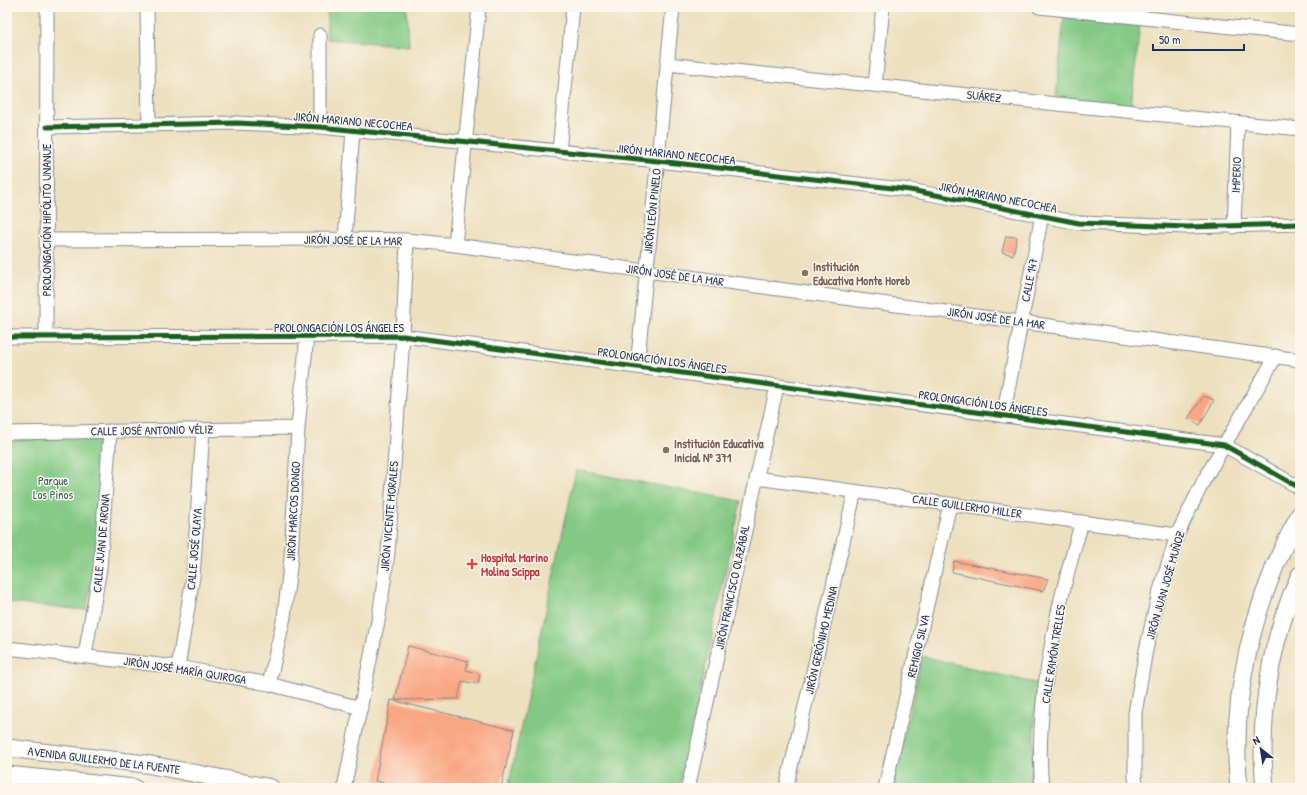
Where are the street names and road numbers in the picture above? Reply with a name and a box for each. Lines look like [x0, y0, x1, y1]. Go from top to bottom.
street label: SUÁREZ [966, 86, 1002, 106]
street label: JIRÓN MARIANO NECOCHEA [293, 107, 414, 135]
street label: JIRÓN MARIANO NECOCHEA [616, 139, 737, 169]
street label: PROLONGACIÓN HIPÓLITO UNANUE [38, 143, 55, 296]
street label: IMPERIO [1227, 156, 1245, 193]
street label: JIRÓN LEÓN PINELO [639, 167, 665, 254]
street label: JIRÓN MARIANO NECOCHEA [938, 177, 1059, 217]
street label: JIRÓN JOSÉ DE LA MAR [304, 231, 403, 249]
street label: CALLE 147 [1016, 257, 1042, 303]
street label: JIRÓN JOSÉ DE LA MAR [625, 260, 725, 290]
street label: JIRÓN JOSÉ DE LA MAR [946, 303, 1046, 333]
street label: PROLONGACIÓN LOS ÁNGELES [274, 319, 405, 336]
street label: PROLONGACIÓN LOS ÁNGELES [596, 343, 728, 378]
street label: PROLONGACIÓN LOS ÁNGELES [917, 386, 1049, 421]
street label: CALLE JOSÉ ANTONIO VÉLIZ [91, 420, 213, 440]
street label: JIRÓN MARCOS DONGO [282, 460, 304, 561]
street label: JIRÓN VICENTE MORALES [376, 460, 402, 572]
street label: CALLE GUILLERMO MILLER [911, 490, 1023, 522]
street label: CALLE JUAN DE ARONA [88, 493, 114, 593]
street label: CALLE JOSÉ OLAYA [182, 507, 206, 591]
street label: JIRÓN FRANCISCO OLAZÁBAL [710, 523, 754, 651]
street label: JIRÓN JUAN JOSÉ MUÑOZ [1141, 529, 1189, 641]
street label: JIRÓN GERÓNIMO MEDINA [800, 584, 842, 696]
street label: CALLE RAMÓN TRELLES [1037, 603, 1069, 705]
street label: REMIGIO SILVA [903, 613, 934, 679]
street label: JIRÓN JOSÉ MARÍA QUIROGA [122, 652, 248, 688]
street label: AVENIDA GUILLERMO DE LA FUENTE [27, 742, 182, 778]

